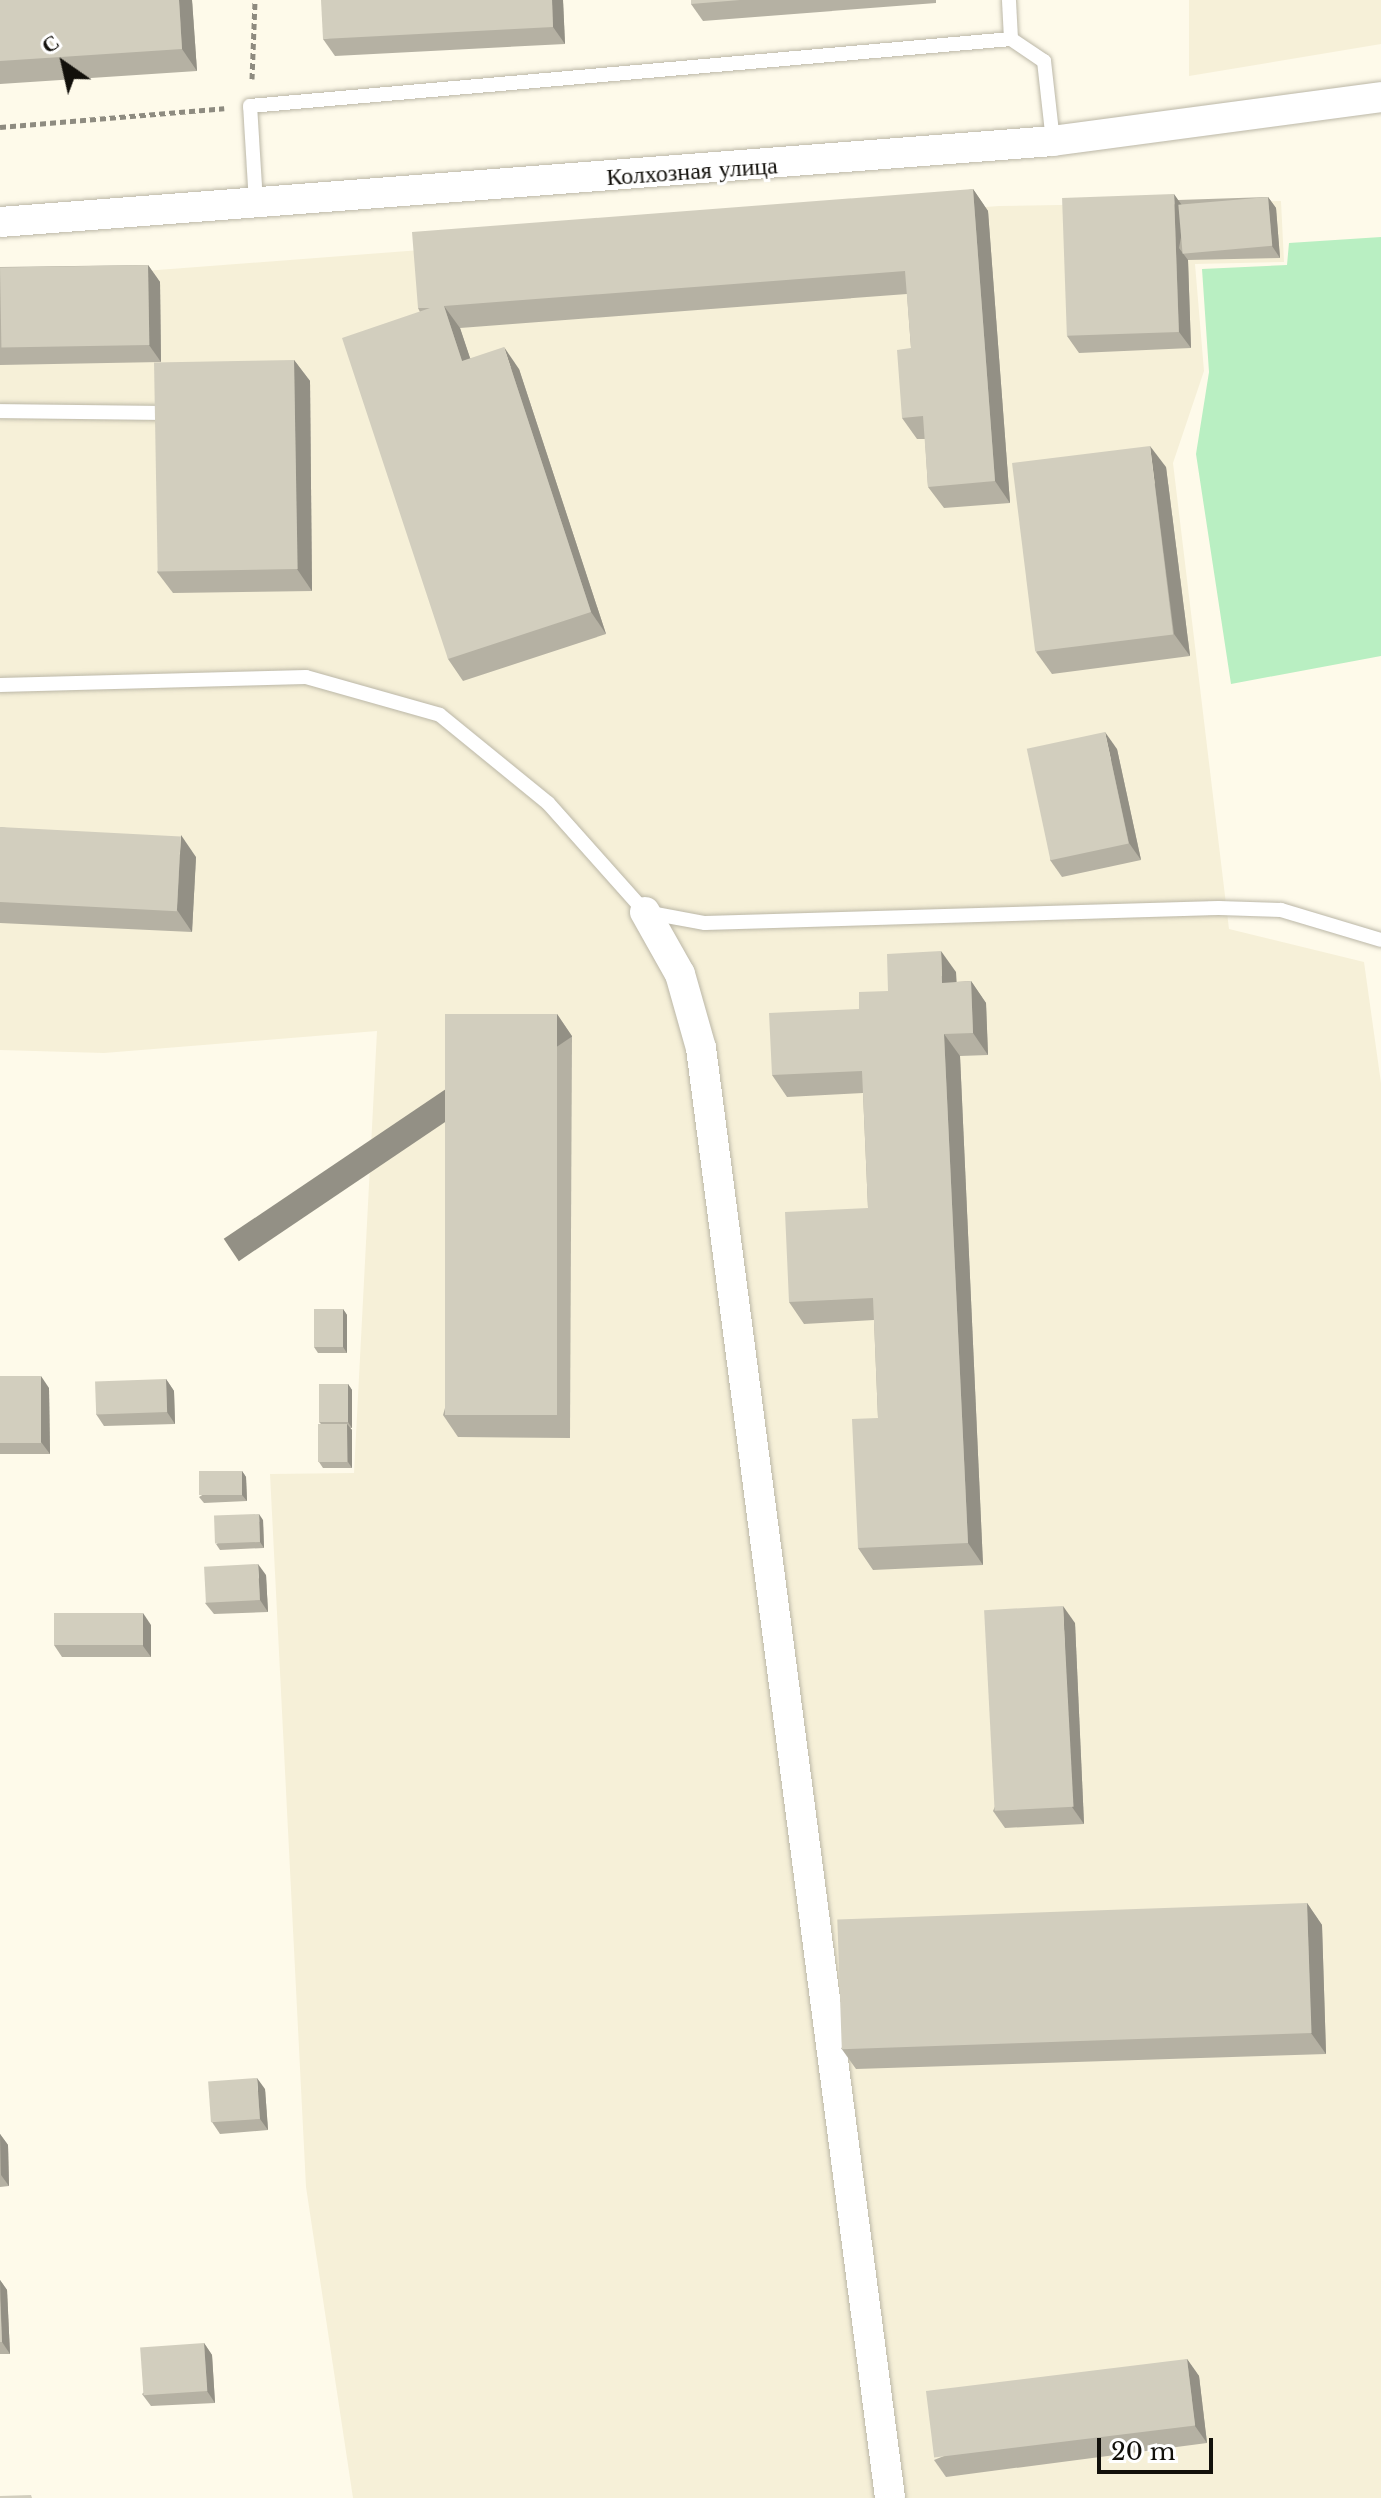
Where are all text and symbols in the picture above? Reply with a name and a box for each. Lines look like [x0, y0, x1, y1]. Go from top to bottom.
north arrow [24, 24, 104, 104]
text: С [36, 28, 64, 59]
street label: Колхозная улица [605, 151, 779, 191]
scale bar [1101, 2422, 1217, 2472]
text: 20 m [1111, 2437, 1176, 2466]

